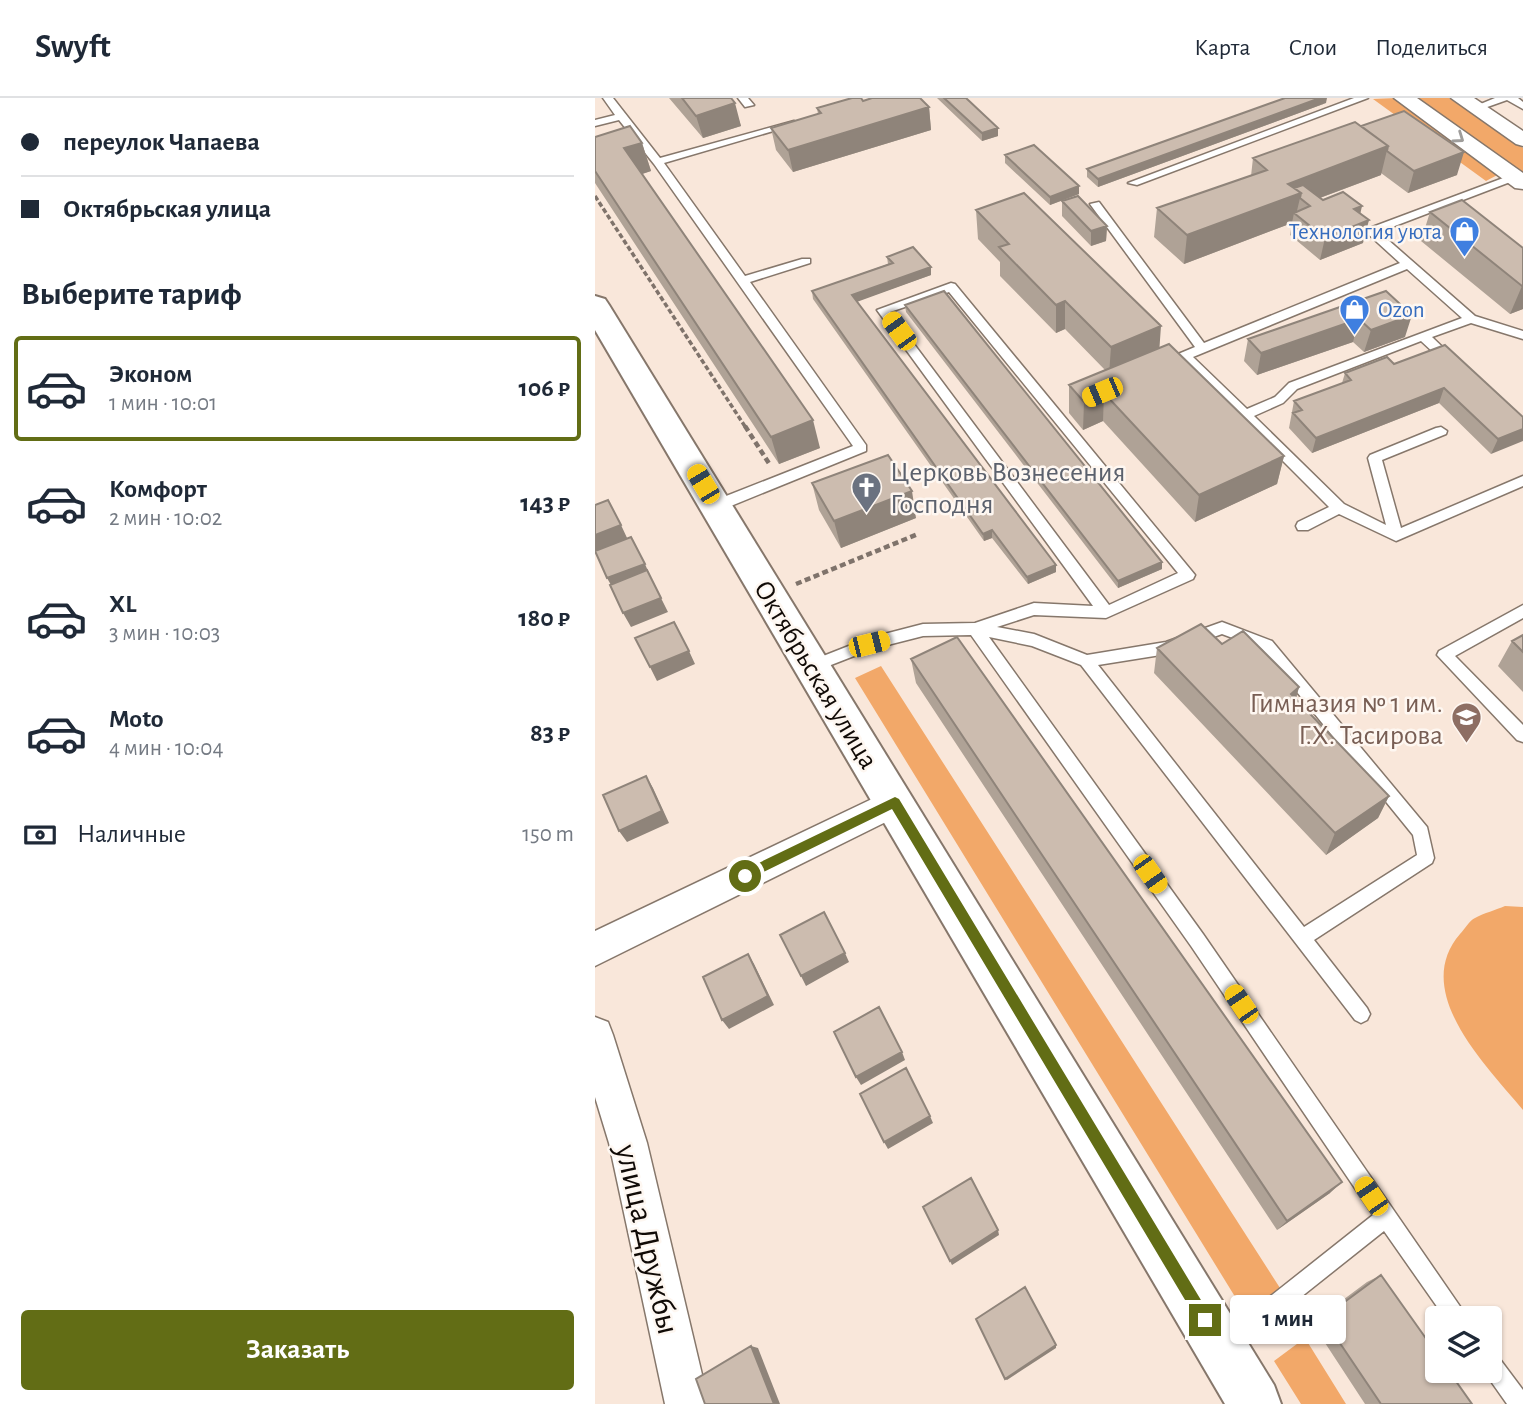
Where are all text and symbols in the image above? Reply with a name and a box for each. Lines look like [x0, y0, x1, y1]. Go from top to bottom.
text: Swyft [35, 31, 111, 64]
text: Карта [1194, 36, 1250, 60]
text: Слои [1288, 36, 1337, 60]
text: Поделиться [1375, 36, 1488, 60]
text: переулок Чапаева [63, 129, 260, 155]
one-way arrow [1451, 129, 1464, 142]
text: Октябрьская улица [63, 196, 271, 222]
shop icon: Технология уюта [1448, 214, 1482, 258]
place label: Технология уюта [1289, 221, 1442, 244]
text: Выберите тариф [21, 278, 242, 310]
shop icon: Ozon [1338, 292, 1372, 336]
place label: Ozon [1378, 299, 1425, 322]
car [879, 308, 920, 354]
icon: car [25, 357, 88, 420]
text: Эконом [109, 361, 192, 387]
car [1079, 374, 1126, 410]
text: 106 ₽ [518, 375, 570, 401]
text: 1 мин · 10:01 [109, 392, 217, 415]
place label: Церковь Вознесения Господня [890, 459, 1125, 519]
car [684, 461, 723, 507]
church icon: Церковь Вознесения Господня [850, 470, 884, 514]
icon: car [25, 472, 88, 535]
text: Комфорт [109, 476, 207, 502]
text: 143 ₽ [520, 490, 570, 516]
text: 2 мин · 10:02 [109, 507, 222, 530]
street label: Октябрьская улица [748, 576, 883, 774]
icon: car [25, 587, 88, 650]
text: XL [109, 591, 136, 617]
text: 180 ₽ [518, 605, 570, 631]
text: 3 мин · 10:03 [109, 622, 220, 645]
car [847, 629, 892, 659]
place label: Гимназия № 1 им. Г.Х. Тасирова [1249, 690, 1443, 750]
school or university icon: Гимназия № 1 им. Г.Х. Тасирова [1449, 701, 1483, 745]
icon: car [25, 702, 88, 765]
text: Moto [109, 706, 164, 732]
text: 83 ₽ [530, 720, 570, 746]
text: 4 мин · 10:04 [109, 737, 223, 760]
icon: cash [21, 816, 59, 854]
text: Наличные [77, 821, 186, 847]
text: 150 m [522, 823, 574, 846]
car [1130, 851, 1171, 897]
route start [729, 860, 761, 892]
car [1221, 981, 1262, 1027]
street label: улица Дружбы [608, 1141, 684, 1338]
car [1351, 1173, 1392, 1219]
callout: 1 мин [1229, 1296, 1345, 1344]
route end [1189, 1304, 1221, 1336]
map controls [1425, 1306, 1502, 1383]
button: layers [1425, 1306, 1502, 1383]
text: 1 мин [1262, 1308, 1314, 1331]
button: Заказать [21, 1310, 574, 1390]

